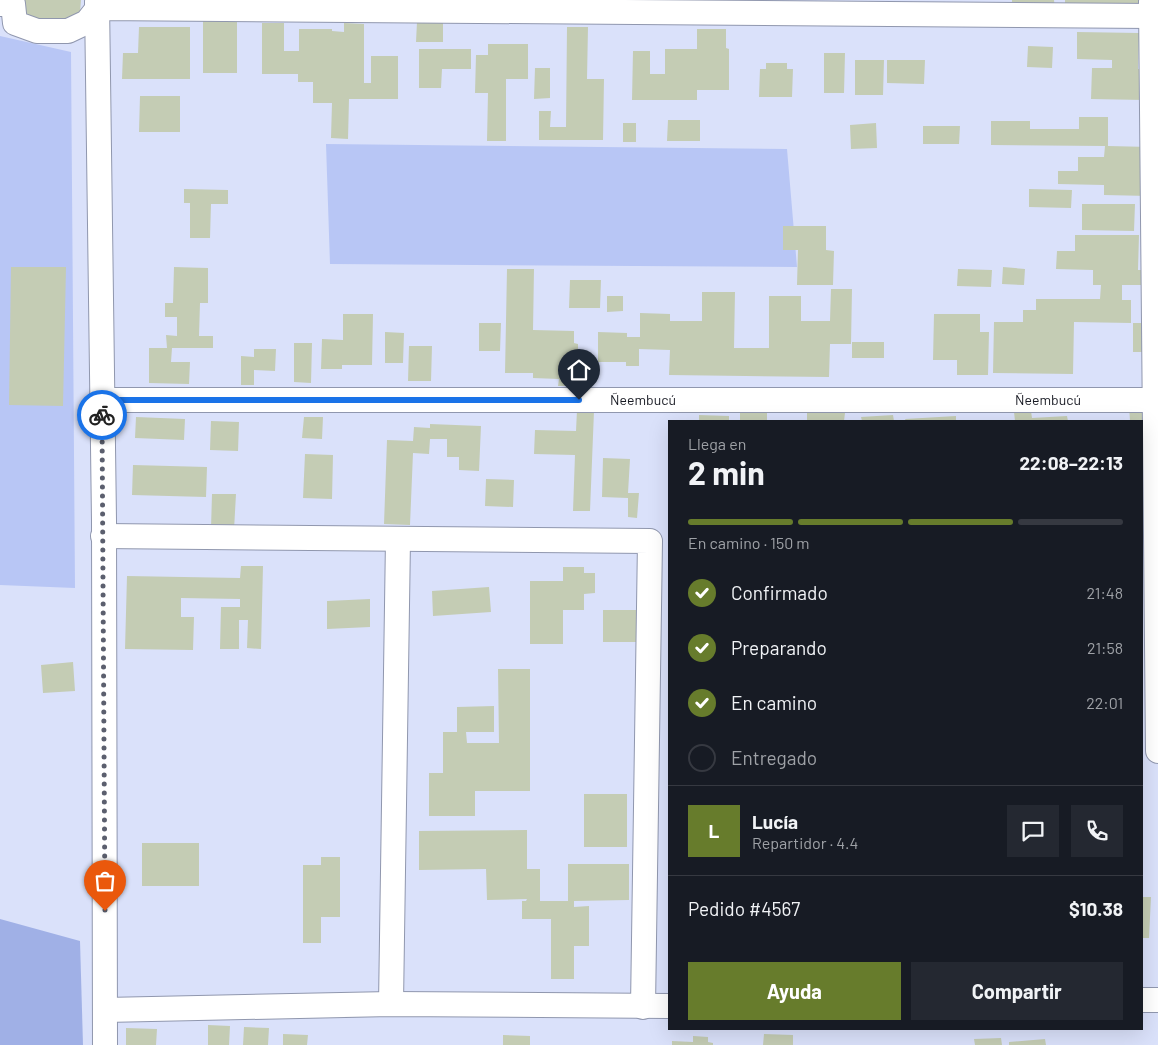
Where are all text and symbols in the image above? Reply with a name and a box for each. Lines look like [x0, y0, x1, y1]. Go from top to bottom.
pin [558, 349, 600, 400]
icon: home [565, 356, 593, 384]
courier [77, 390, 127, 440]
street label: Ñeembucú [610, 391, 676, 408]
street label: Ñeembucú [1015, 391, 1081, 408]
icon: bike [88, 401, 116, 429]
text: Llega en [688, 434, 746, 453]
text: 22:08–22:13 [1019, 451, 1123, 474]
text: 2 min [688, 453, 765, 491]
text: En camino · 150 m [688, 533, 810, 552]
icon: check [688, 579, 716, 607]
text: Confirmado [731, 581, 828, 604]
text: 21:48 [1086, 583, 1123, 602]
icon: check [688, 634, 716, 662]
text: Preparando [731, 636, 827, 659]
text: 21:58 [1087, 638, 1123, 657]
icon: check [688, 689, 716, 717]
text: En camino [731, 691, 817, 714]
text: 22:01 [1086, 693, 1123, 712]
text: Entregado [731, 746, 817, 769]
button: chat [1007, 805, 1059, 857]
button: phone [1071, 805, 1123, 857]
text: Lucía [752, 810, 798, 833]
text: L [709, 819, 719, 842]
text: Repartidor · 4.4 [752, 833, 858, 852]
pin [84, 860, 126, 911]
icon: bag [91, 867, 119, 895]
text: Pedido #4567 [688, 897, 800, 920]
text: $10.38 [1069, 897, 1123, 920]
button: Ayuda [688, 962, 901, 1020]
button: Compartir [911, 962, 1123, 1020]

